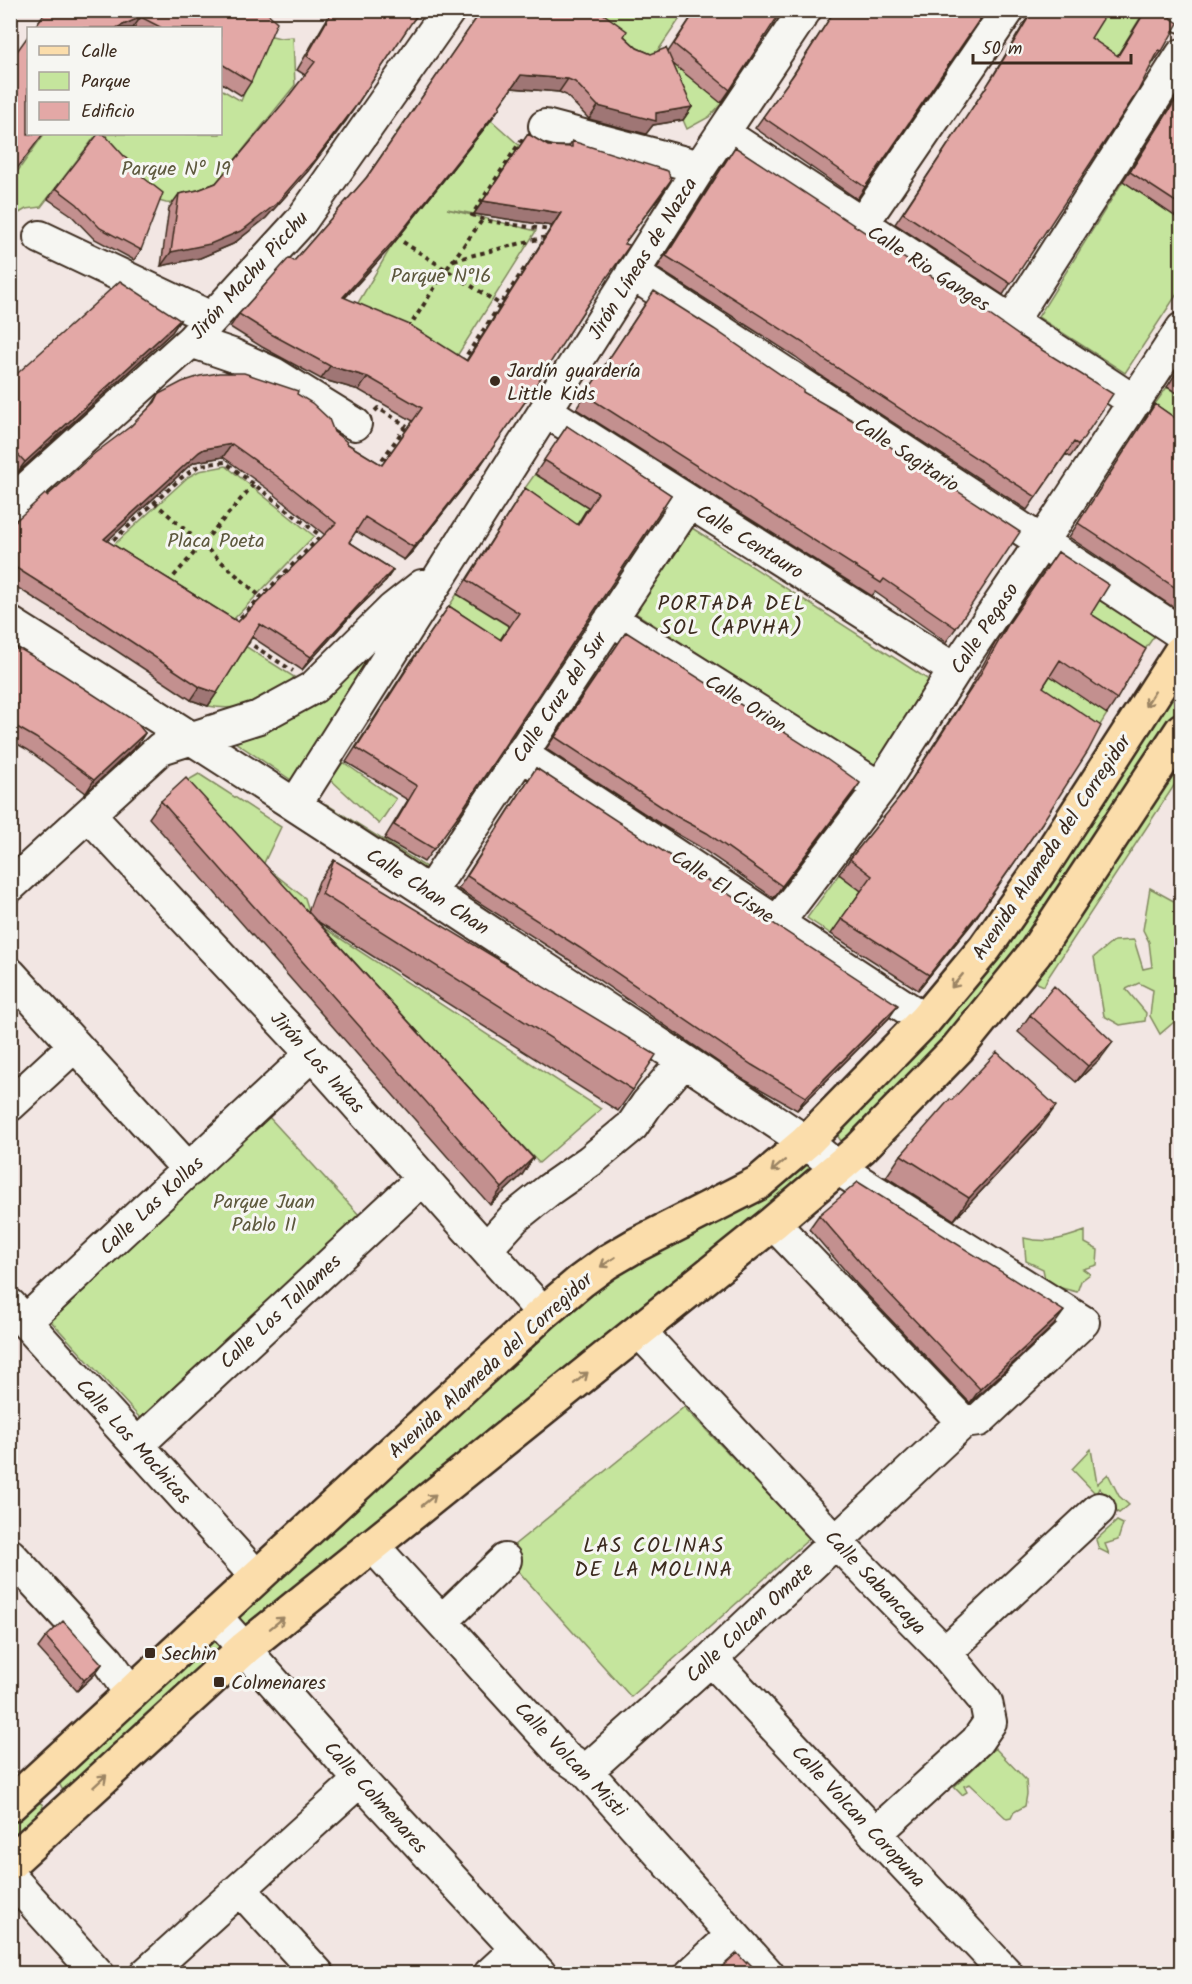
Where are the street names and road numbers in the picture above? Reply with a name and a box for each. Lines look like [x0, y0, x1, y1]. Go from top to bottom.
street label: Jirón Líneas de Nazca [581, 171, 707, 347]
street label: Jirón Machu Picchu [184, 204, 318, 348]
street label: Calle Rio Ganges [860, 218, 996, 322]
street label: Calle Sagitario [847, 410, 965, 502]
street label: Calle Centauro [689, 497, 809, 589]
street label: Calle Pegaso [943, 577, 1028, 681]
street label: Calle Cruz del Sur [505, 625, 617, 770]
street label: Calle Orion [698, 667, 792, 743]
street label: Avenida Alameda del Corregidor [965, 728, 1141, 967]
street label: Calle Chan Chan [359, 841, 495, 945]
street label: Calle El Cisne [664, 842, 780, 933]
street label: Jirón Los Inkas [261, 1005, 372, 1122]
street label: Calle Las Kollas [93, 1149, 212, 1264]
street label: Calle Los Tallames [213, 1247, 350, 1378]
street label: Avenida Alameda del Corregidor [382, 1265, 602, 1467]
street label: Calle Los Mochicas [67, 1372, 198, 1513]
street label: Calle Sabancaya [816, 1523, 933, 1643]
street label: Calle Colcan Omate [679, 1555, 822, 1692]
street label: Calle Volcan Misti [505, 1695, 634, 1827]
street label: Calle Colmenares [315, 1734, 435, 1863]
street label: Calle Volcan Coropuna [783, 1739, 933, 1896]

